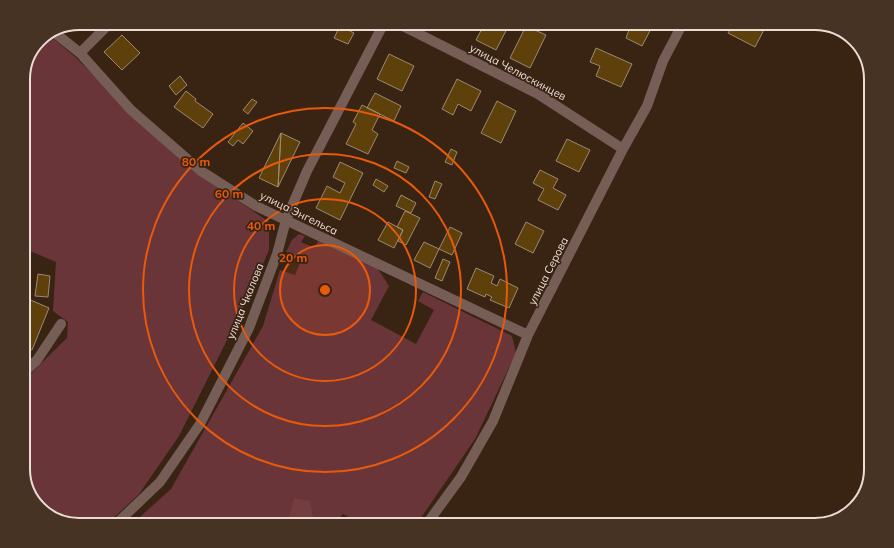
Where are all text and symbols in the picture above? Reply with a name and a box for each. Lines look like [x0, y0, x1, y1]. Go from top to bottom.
street label: улица Челюскинцев [467, 41, 569, 103]
text: 80 m [182, 154, 210, 169]
text: 60 m [215, 186, 243, 201]
street label: улица Энгельса [258, 188, 340, 238]
text: 40 m [247, 218, 275, 233]
street label: улица Серова [525, 235, 571, 307]
text: 20 m [279, 250, 307, 265]
street label: улица Чкалова [223, 261, 267, 341]
centre of rings [318, 283, 332, 297]

